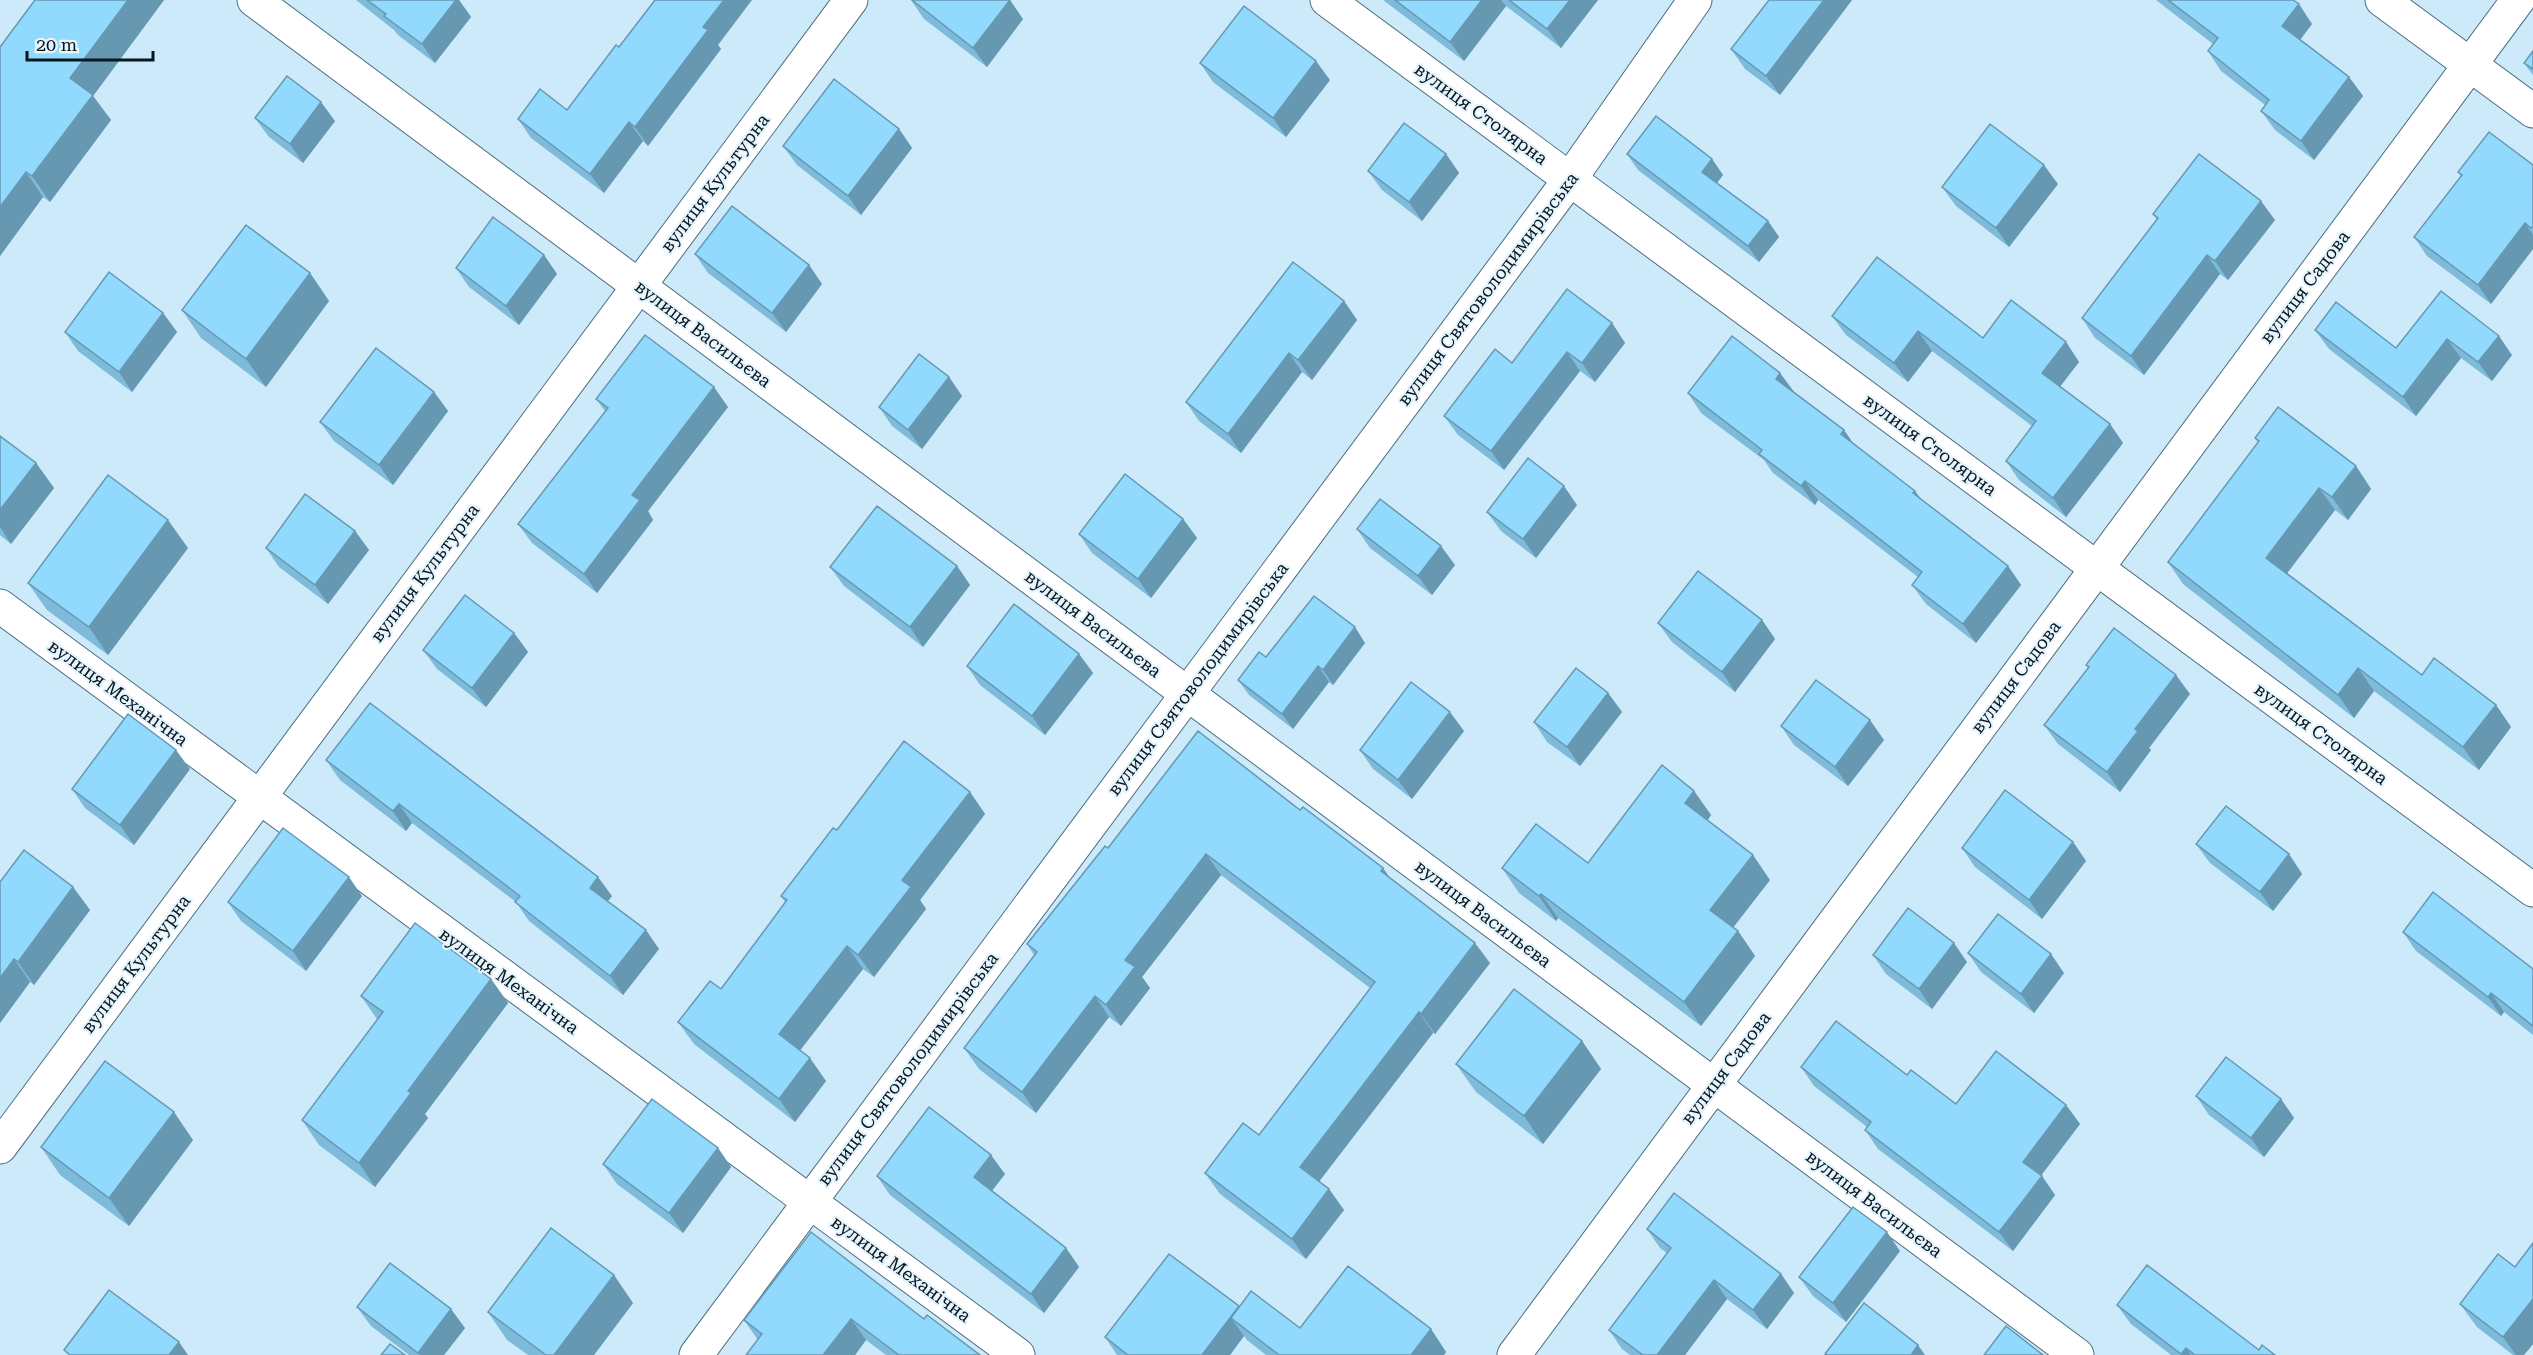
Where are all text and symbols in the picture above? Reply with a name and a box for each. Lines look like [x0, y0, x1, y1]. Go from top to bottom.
scale bar [27, 24, 153, 62]
text: 20 m [36, 34, 77, 55]
street label: вулиця Столярна [1411, 58, 1552, 169]
street label: вулиця Культурна [656, 109, 774, 256]
street label: вулиця Святоволодимирівська [1393, 168, 1582, 409]
street label: вулиця Садова [2255, 226, 2354, 347]
street label: вулиця Васильєва [631, 276, 776, 392]
street label: вулиця Столярна [1860, 389, 2001, 500]
street label: вулиця Культурна [366, 499, 484, 646]
street label: вулиця Святоволодимирівська [1103, 558, 1292, 799]
street label: вулиця Васильєва [1021, 566, 1166, 682]
street label: вулиця Садова [1966, 616, 2065, 737]
street label: вулиця Механічна [45, 635, 192, 750]
street label: вулиця Столярна [2251, 678, 2392, 789]
street label: вулиця Васильєва [1411, 856, 1556, 972]
street label: вулиця Культурна [77, 890, 195, 1037]
street label: вулиця Механічна [436, 923, 583, 1038]
street label: вулиця Святоволодимирівська [813, 948, 1002, 1189]
street label: вулиця Садова [1676, 1007, 1775, 1128]
street label: вулиця Васильєва [1802, 1146, 1947, 1262]
street label: вулиця Механічна [828, 1211, 975, 1326]

